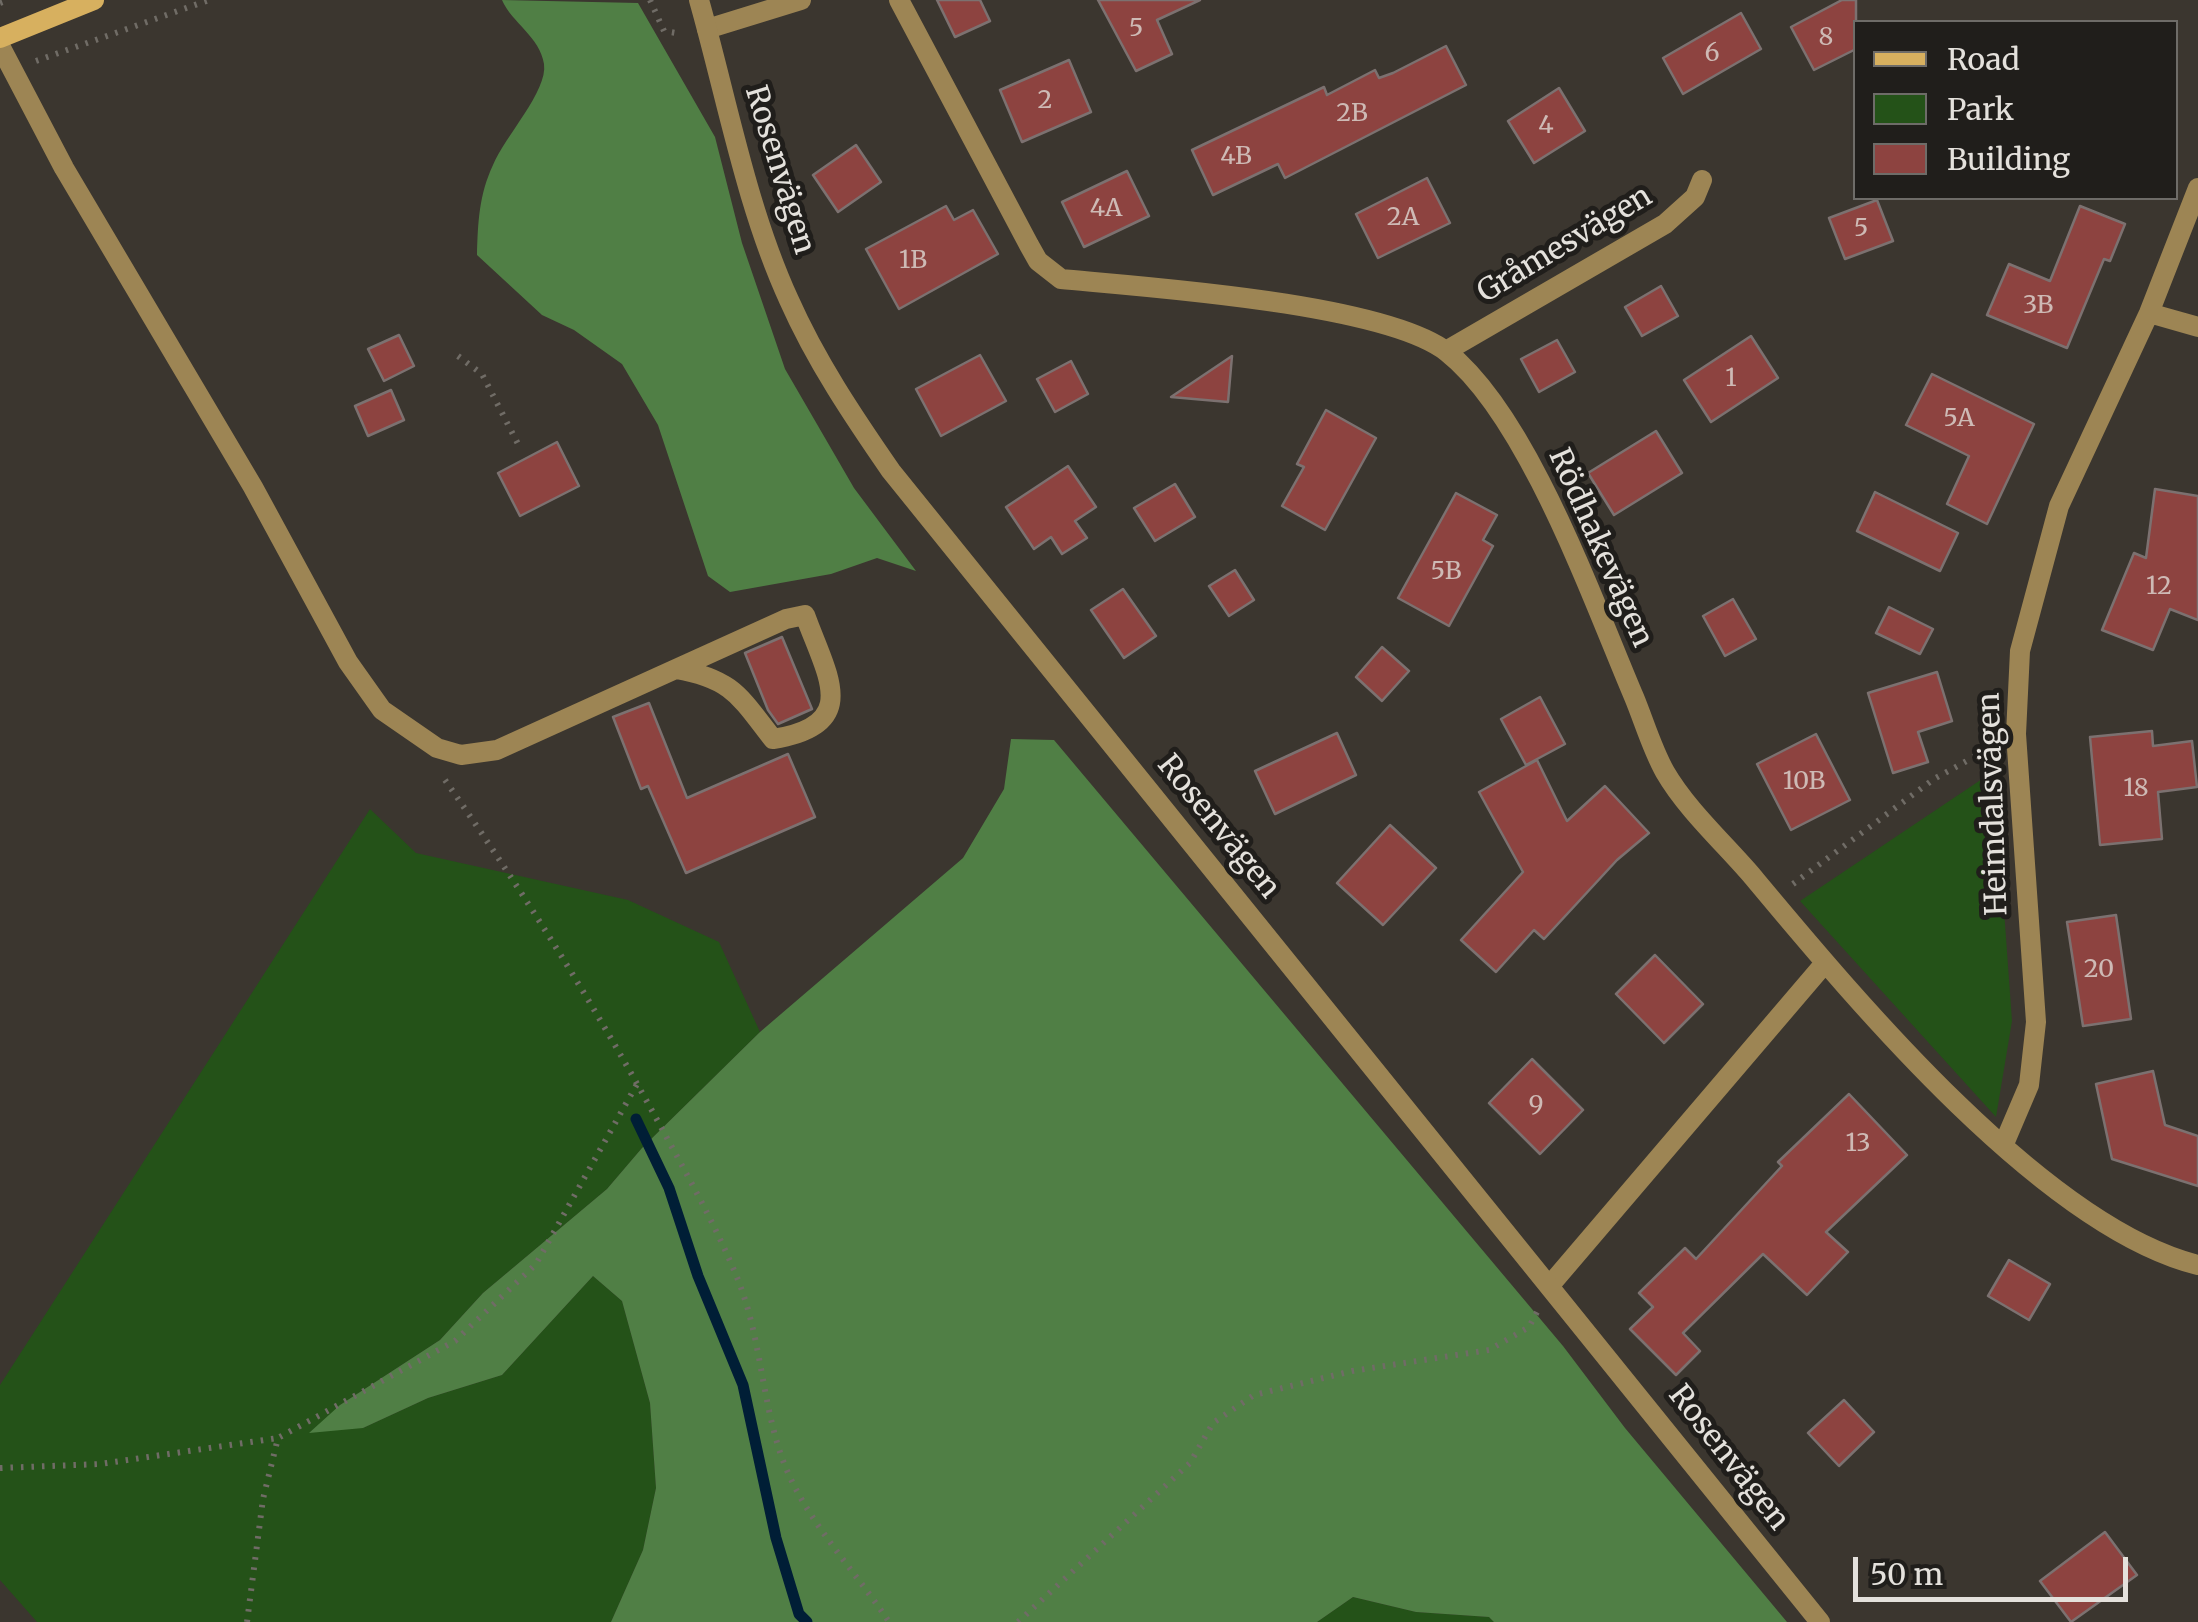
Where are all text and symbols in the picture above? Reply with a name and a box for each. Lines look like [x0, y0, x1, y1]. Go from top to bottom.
house number: 5 [1129, 14, 1143, 44]
legend [1853, 20, 2178, 200]
house number: 8 [1819, 23, 1833, 53]
house number: 6 [1704, 39, 1720, 69]
text: Road [1947, 40, 2020, 78]
street label: Rosenvägen [736, 81, 822, 259]
house number: 2 [1038, 86, 1052, 116]
text: Park [1947, 90, 2014, 128]
house number: 2B [1336, 99, 1368, 129]
house number: 4 [1538, 111, 1554, 141]
text: Building [1947, 140, 2070, 178]
house number: 4B [1220, 142, 1252, 172]
street label: Gråmesvägen [1471, 179, 1659, 311]
house number: 4A [1090, 194, 1122, 224]
house number: 2A [1387, 203, 1419, 233]
house number: 5 [1854, 214, 1868, 244]
house number: 1B [899, 246, 927, 276]
house number: 3B [2023, 291, 2053, 321]
house number: 1 [1725, 364, 1737, 394]
house number: 5A [1943, 404, 1975, 434]
street label: Rödhakevägen [1540, 443, 1660, 653]
house number: 5B [1431, 557, 1461, 587]
house number: 12 [2146, 572, 2172, 602]
street label: Heimdalsvägen [1972, 692, 2016, 916]
street label: Rosenvägen [1149, 748, 1287, 906]
house number: 10B [1783, 767, 1825, 797]
house number: 18 [2123, 774, 2149, 804]
house number: 20 [2084, 955, 2114, 985]
house number: 9 [1528, 1091, 1544, 1121]
house number: 13 [1846, 1129, 1870, 1159]
street label: Rosenvägen [1660, 1378, 1796, 1538]
scale bar [1858, 1537, 2133, 1599]
text: 50 m [1870, 1555, 1943, 1593]

